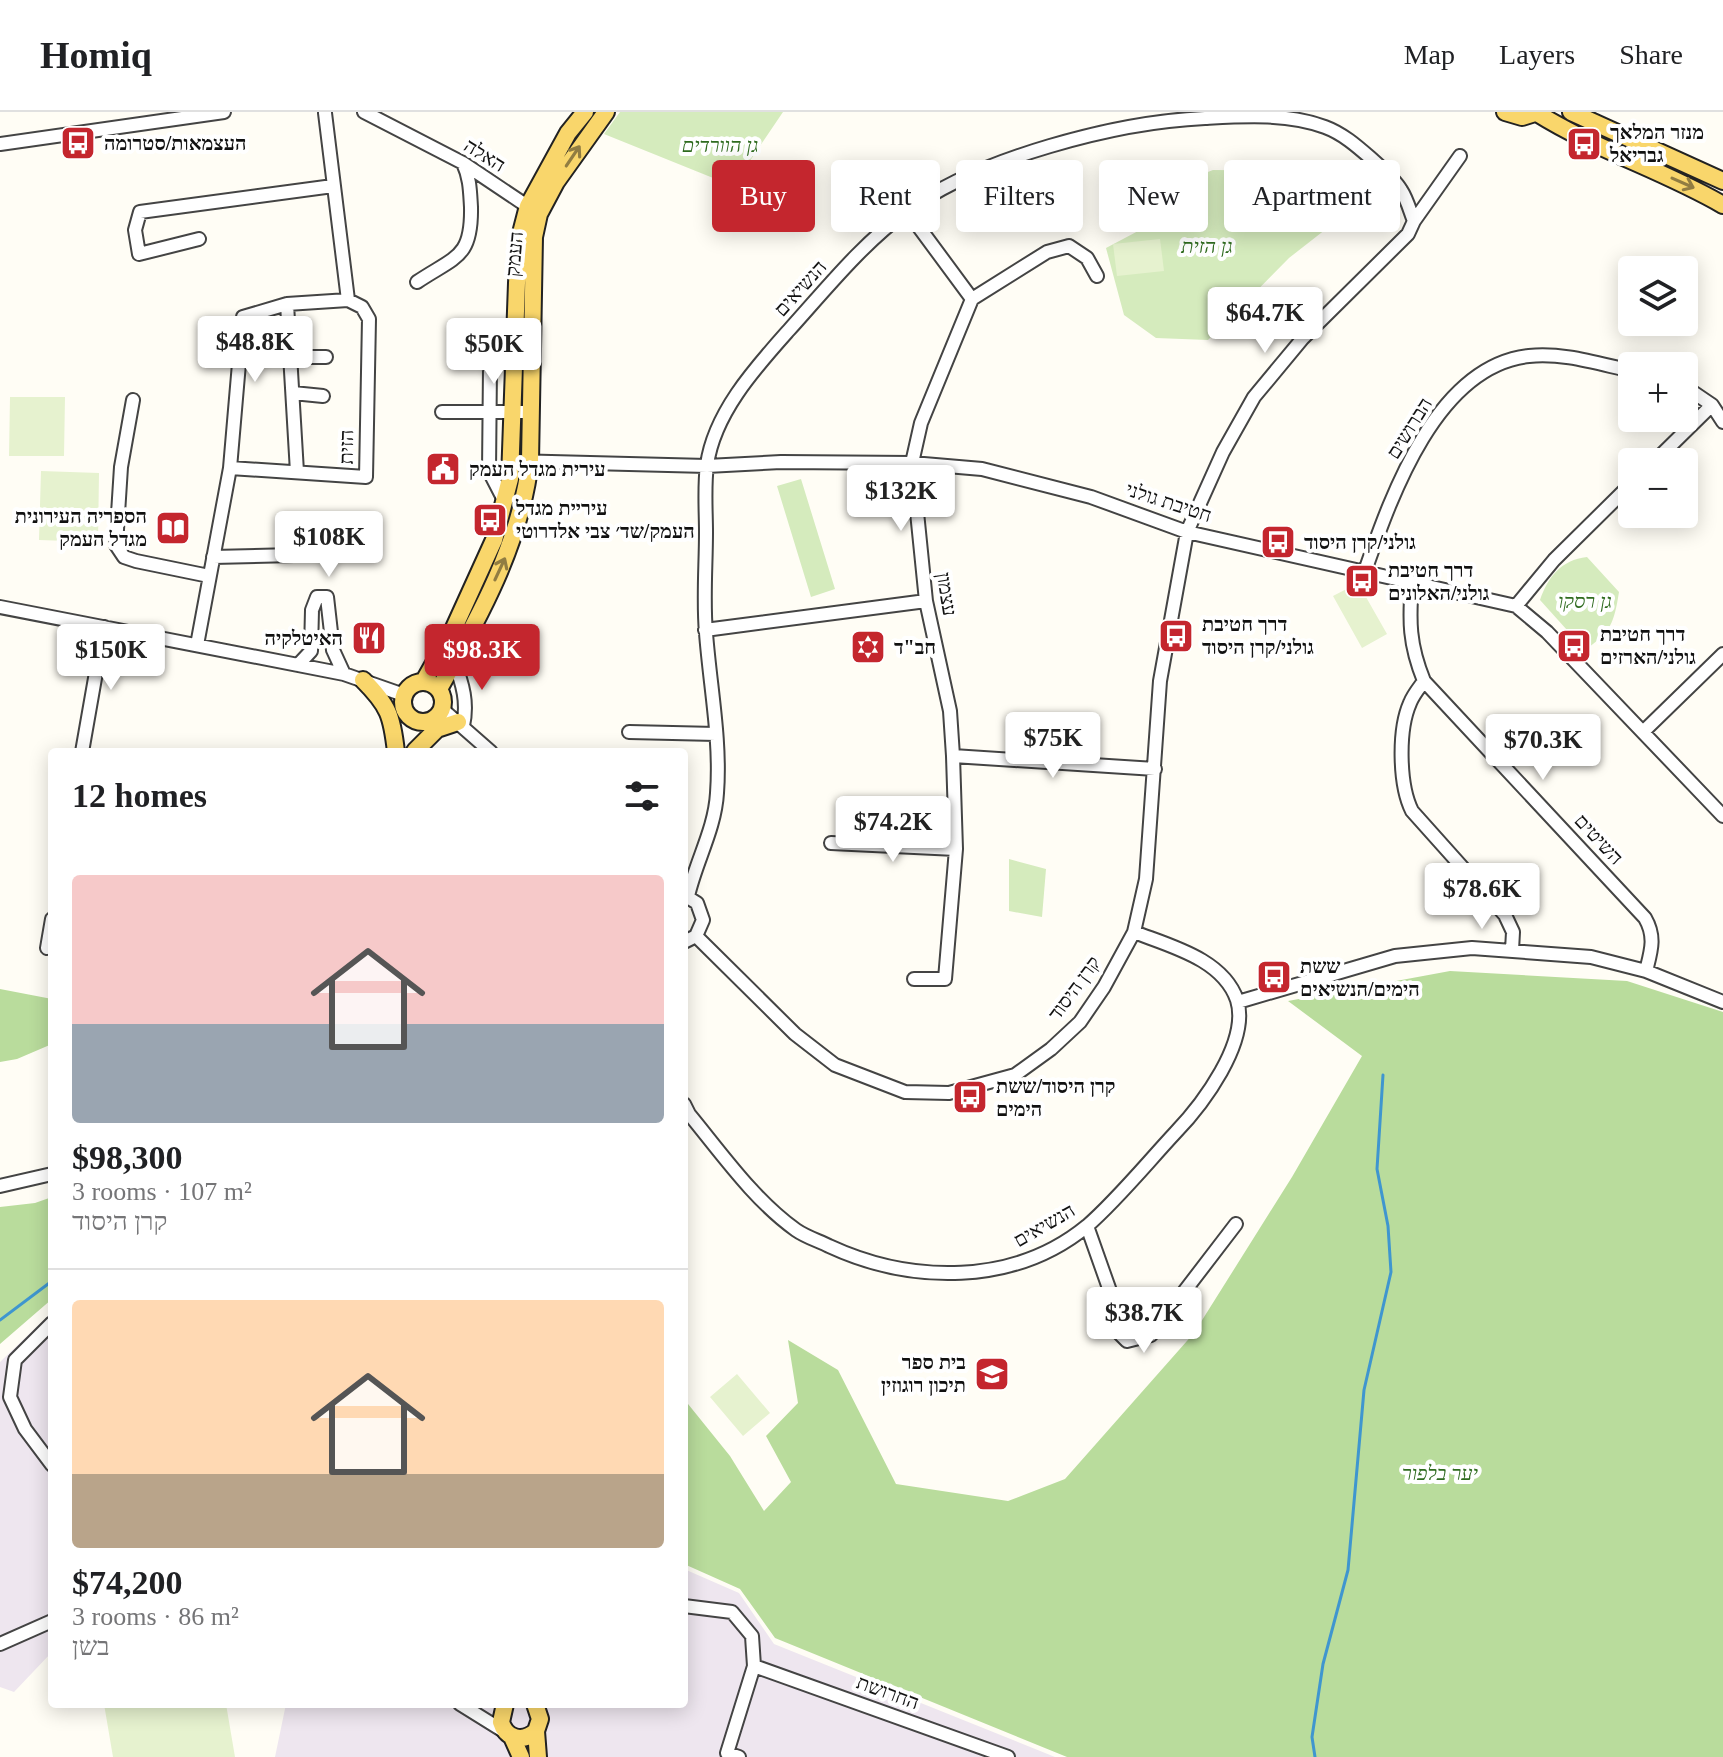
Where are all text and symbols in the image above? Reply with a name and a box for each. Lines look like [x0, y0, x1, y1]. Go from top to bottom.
text: Homiq [40, 34, 152, 76]
text: Map [1404, 39, 1455, 70]
text: Layers [1499, 39, 1575, 70]
text: Share [1619, 39, 1683, 70]
place label: מנזר המלאך גבריאל [1609, 121, 1704, 166]
bus stop icon: העצמאות/סטרומה [59, 124, 97, 162]
bus stop icon: מנזר המלאך גבריאל [1565, 125, 1603, 163]
place label: העצמאות/סטרומה [104, 132, 247, 154]
street label: האלה [460, 134, 510, 176]
park label: גן הוורדים [682, 134, 758, 157]
one-way arrow [565, 145, 581, 168]
chip: Buy [712, 160, 815, 232]
chip: Rent [831, 160, 940, 232]
chip: Filters [956, 160, 1083, 232]
chip: New [1099, 160, 1208, 232]
chip: Apartment [1224, 160, 1400, 232]
one-way arrow [1670, 176, 1694, 191]
street label: העמק [501, 230, 527, 278]
park label: גן הזית [1180, 235, 1233, 258]
street label: הנשיאים [769, 256, 831, 320]
map controls [1618, 256, 1698, 528]
button: layers [1618, 256, 1698, 336]
pin: $64.7K [1200, 287, 1330, 355]
text: $64.7K [1226, 298, 1304, 327]
pin: $48.8K [190, 316, 320, 384]
pin: $50K [447, 318, 541, 386]
text: $48.8K [216, 327, 294, 356]
text: $50K [464, 329, 524, 358]
button: + [1618, 352, 1698, 432]
street label: הברושים [1382, 393, 1436, 463]
street label: הזית [335, 430, 357, 464]
button: − [1618, 448, 1698, 528]
public building icon: עירית מגדל העמק [424, 450, 462, 488]
place label: עירית מגדל העמק [469, 458, 606, 480]
pin: $132K [845, 465, 957, 533]
text: $132K [865, 476, 937, 505]
street label: חטיבת גולני [1123, 478, 1215, 526]
place label: עיריית מגדל העמק/שד׳ צבי אלדרוטי [515, 497, 695, 542]
bus stop icon: עיריית מגדל העמק/שד׳ צבי אלדרוטי [471, 501, 509, 539]
place label: הספריה העירונית מגדל העמק [15, 505, 147, 550]
library icon: הספריה העירונית מגדל העמק [154, 509, 192, 547]
pin: $108K [273, 511, 385, 579]
text: $108K [293, 522, 365, 551]
bus stop icon: גולני/קרן היסוד [1259, 523, 1297, 561]
place label: גולני/קרן היסוד [1304, 531, 1416, 554]
one-way arrow [493, 558, 508, 582]
place label: דרך חטיבת גולני/האלונים [1388, 559, 1490, 604]
bus stop icon: דרך חטיבת גולני/האלונים [1343, 562, 1381, 600]
street label: עצמון [933, 571, 961, 617]
park label: גן רסקו [1558, 590, 1612, 613]
place label: דרך חטיבת גולני/קרן היסוד [1202, 613, 1314, 659]
bus stop icon: דרך חטיבת גולני/קרן היסוד [1157, 617, 1195, 655]
restaurant icon: האיטלקיה [350, 619, 388, 657]
place label: דרך חטיבת גולני/הארזים [1600, 623, 1696, 668]
pin: $150K [55, 624, 167, 692]
pin: $98.3K [417, 624, 547, 692]
place label: האיטלקיה [265, 627, 343, 649]
bus stop icon: דרך חטיבת גולני/הארזים [1555, 627, 1593, 665]
synagogue icon: חב"ד [849, 628, 887, 666]
text: $150K [75, 635, 147, 664]
text: $98.3K [443, 635, 521, 664]
place label: חב"ד [894, 636, 936, 658]
pin: $75K [1006, 712, 1100, 780]
pin: $70.3K [1478, 714, 1608, 782]
text: $75K [1023, 723, 1083, 752]
text: $70.3K [1504, 725, 1582, 754]
icon: filters [620, 774, 664, 818]
text: 12 homes [72, 777, 207, 814]
pin: $74.2K [828, 796, 958, 864]
text: $74.2K [854, 807, 932, 836]
street label: השיטים [1570, 809, 1628, 869]
pin: $78.6K [1417, 863, 1547, 931]
text: $78.6K [1443, 874, 1521, 903]
icon: home [296, 927, 440, 1071]
street label: קרן היסוד [1043, 952, 1105, 1024]
place label: ששת הימים/הנשיאים [1300, 955, 1420, 1000]
bus stop icon: ששת הימים/הנשיאים [1255, 958, 1293, 996]
place label: קרן היסוד/ששת הימים [996, 1075, 1116, 1120]
bus stop icon: קרן היסוד/ששת הימים [951, 1078, 989, 1116]
text: $98,300 [72, 1139, 183, 1176]
text: 3 rooms · 107 m² [72, 1177, 252, 1206]
street label: הנשיאים [1009, 1199, 1079, 1251]
text: קרן היסוד [72, 1207, 168, 1236]
pin: $38.7K [1079, 1287, 1209, 1355]
text: $38.7K [1105, 1298, 1183, 1327]
place label: בית ספר תיכון רוגוזין [881, 1351, 966, 1397]
icon: home [296, 1352, 440, 1496]
school or university icon: בית ספר תיכון רוגוזין [973, 1355, 1011, 1393]
park label: יער בלפור [1402, 1462, 1478, 1484]
text: $74,200 [72, 1564, 183, 1601]
text: 3 rooms · 86 m² [72, 1602, 239, 1631]
text: בשן [72, 1632, 110, 1661]
street label: החרושת [854, 1671, 922, 1713]

